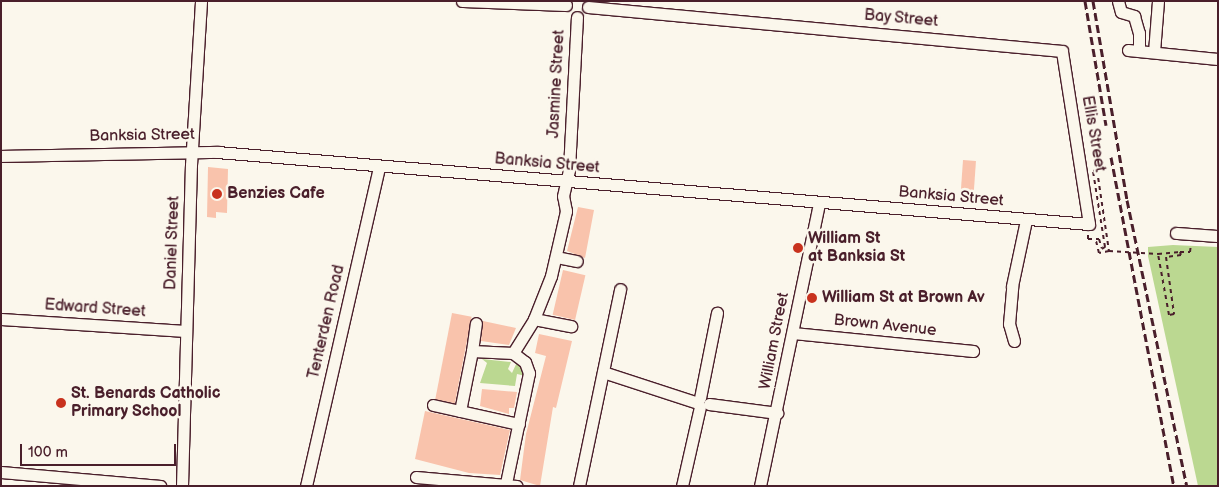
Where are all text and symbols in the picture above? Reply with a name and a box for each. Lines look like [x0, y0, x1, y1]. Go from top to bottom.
street label: Bay Street [863, 6, 939, 32]
street label: Jasmine Street [545, 29, 569, 139]
street label: Ellis Street [1077, 94, 1109, 174]
street label: Banksia Street [89, 125, 195, 147]
street label: Banksia Street [493, 150, 601, 178]
street label: Banksia Street [897, 183, 1005, 211]
place label: Benzies Cafe [227, 184, 325, 204]
marker: Benzies Cafe [211, 188, 223, 200]
street label: Daniel Street [162, 195, 184, 291]
place label: William St at Banksia St [808, 229, 905, 267]
marker: William St at Banksia St [792, 242, 804, 254]
street label: Tenterden Road [305, 263, 349, 381]
place label: William St at Brown Av [822, 288, 984, 308]
street label: William Street [756, 291, 794, 391]
marker: William St at Brown Av [806, 292, 818, 304]
street label: Edward Street [44, 296, 146, 322]
street label: Brown Avenue [833, 311, 937, 341]
place label: St. Benards Catholic Primary School [71, 384, 220, 422]
marker: St. Benards Catholic Primary School [55, 397, 67, 409]
scale bar [22, 434, 179, 466]
text: 100 m [28, 443, 68, 462]

